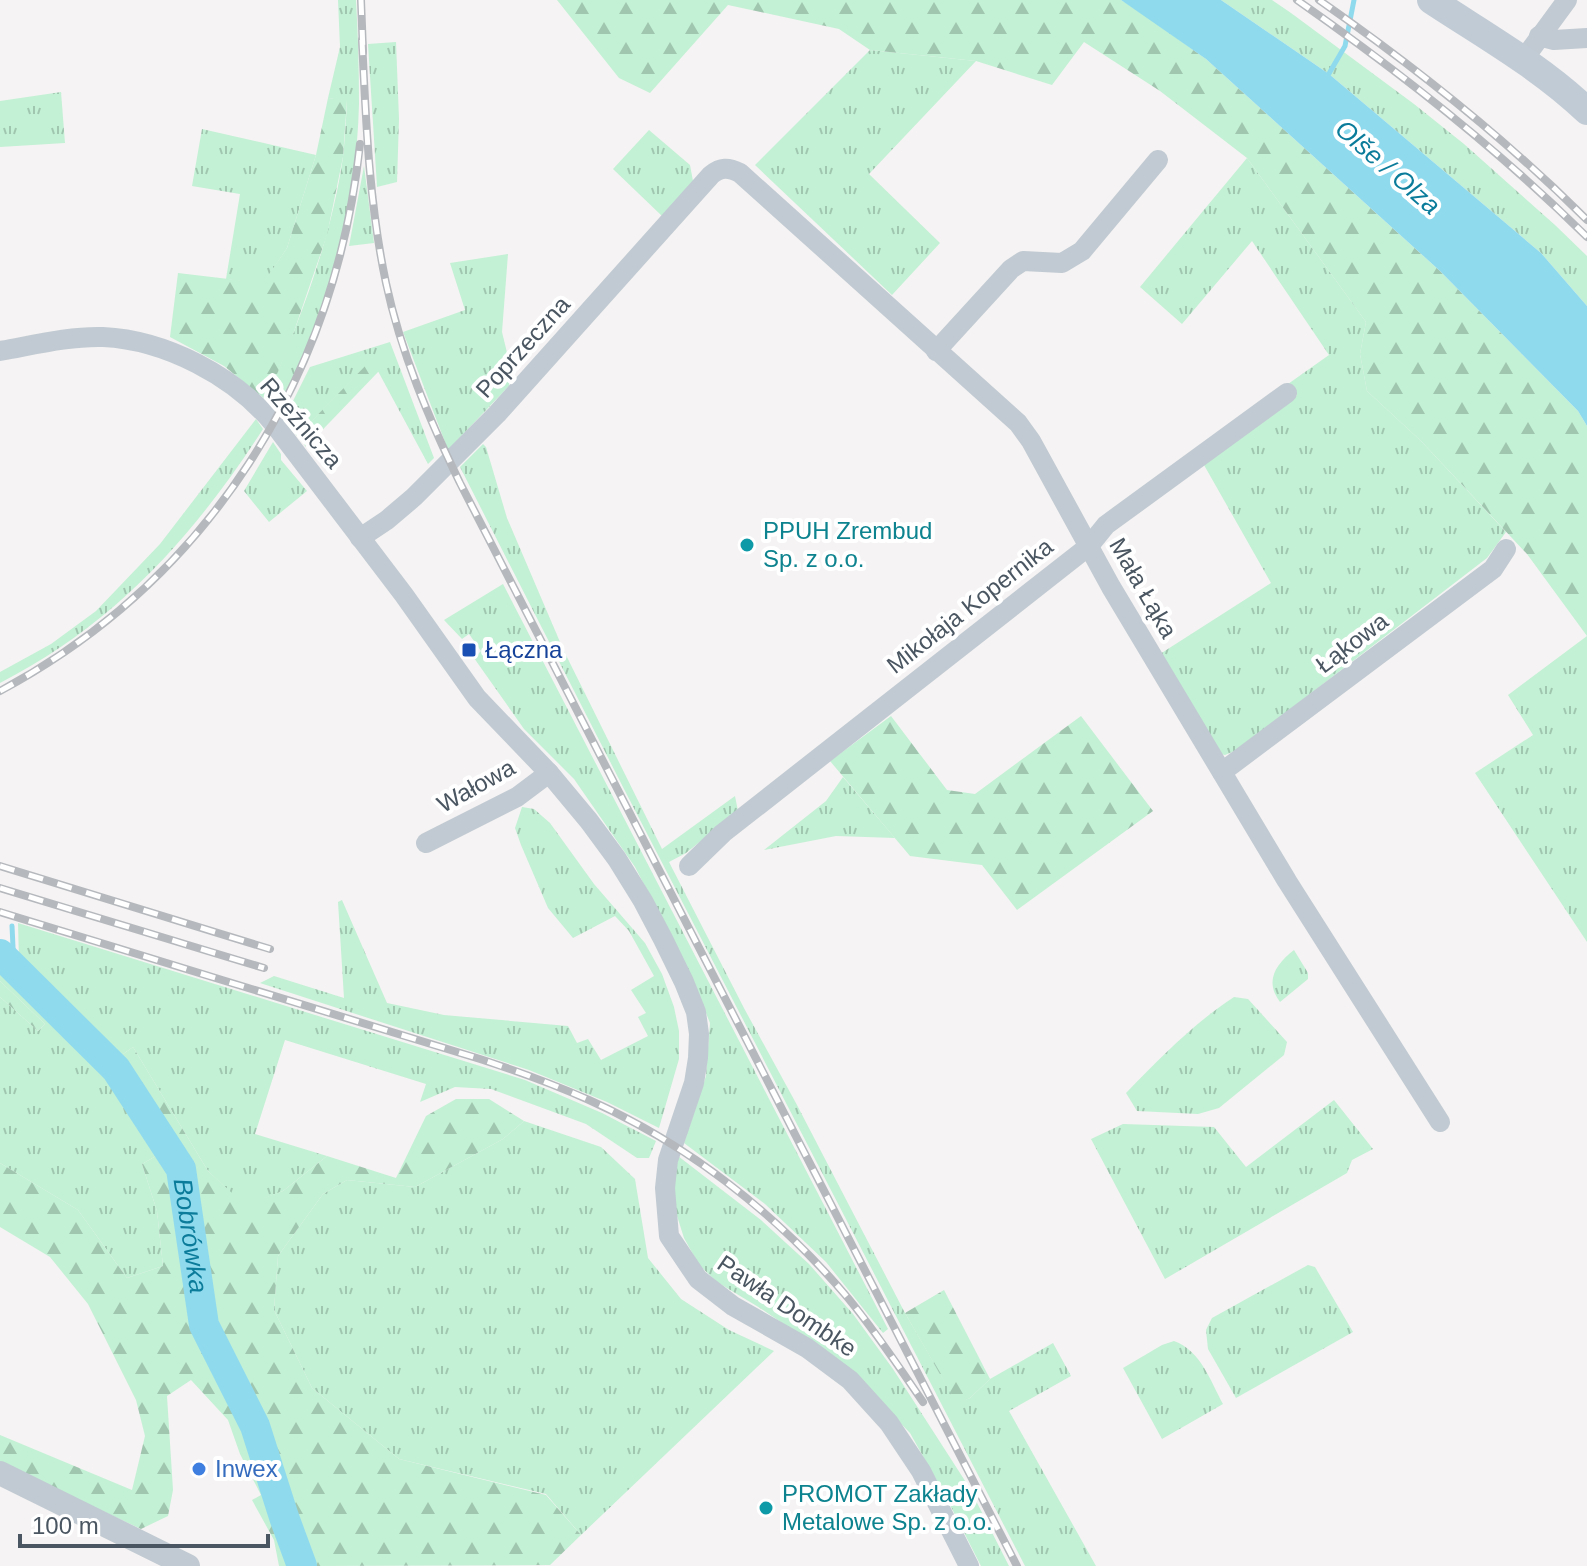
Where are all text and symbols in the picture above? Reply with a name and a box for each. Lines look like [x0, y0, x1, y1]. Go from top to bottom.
water label: Olše / Olza [1330, 113, 1446, 221]
street label: Poprzeczna [470, 290, 575, 403]
street label: Rzeźnicza [255, 372, 348, 474]
place label: PPUH Zrembud Sp. z o.o. [763, 517, 932, 572]
street label: Mikołaja Kopernika [881, 532, 1058, 679]
street label: Mała Łąka [1104, 533, 1183, 643]
marker: PPUH Zrembud Sp. z o.o. [738, 536, 756, 554]
street label: Łąkowa [1311, 607, 1393, 678]
place label: Łączna [485, 636, 563, 663]
marker: Łączna [460, 641, 478, 659]
street label: Wałowa [432, 753, 520, 818]
water label: Bobrówka [168, 1176, 214, 1295]
street label: Pawła Dombke [713, 1249, 862, 1362]
place label: Inwex [215, 1455, 278, 1482]
marker: Inwex [190, 1460, 208, 1478]
place label: PROMOT Zakłady Metalowe Sp. z o.o. [782, 1480, 993, 1535]
scale bar [20, 1498, 268, 1548]
marker: PROMOT Zakłady Metalowe Sp. z o.o. [757, 1499, 775, 1517]
text: 100 m [32, 1512, 99, 1539]

